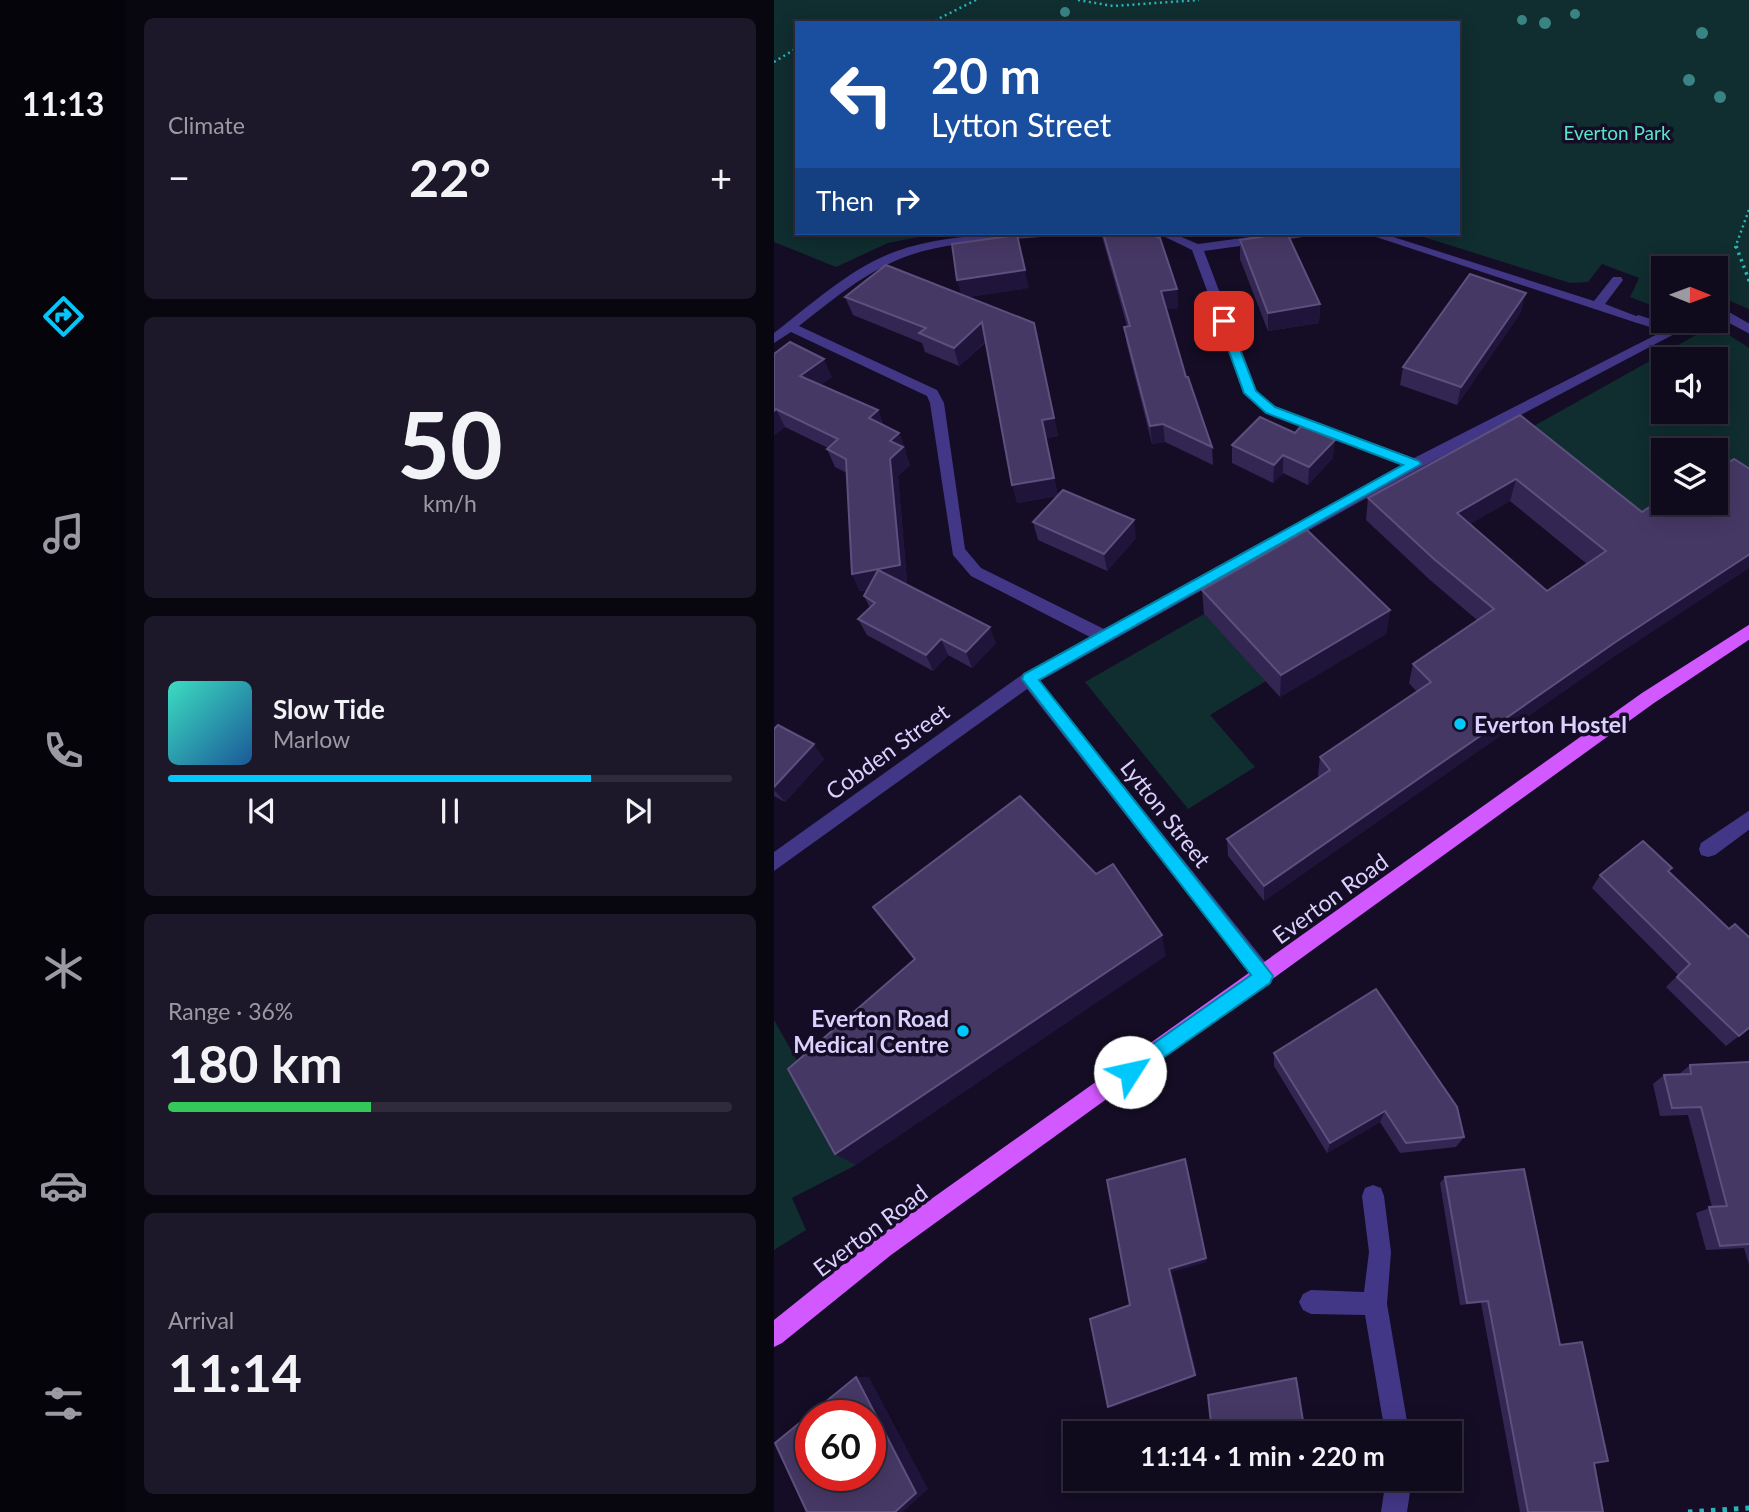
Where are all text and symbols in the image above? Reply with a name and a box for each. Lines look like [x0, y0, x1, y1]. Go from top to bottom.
text: 20 m [931, 46, 1041, 104]
icon: left [816, 49, 907, 140]
text: 11:13 [22, 84, 104, 123]
text: Lytton Street [931, 105, 1111, 144]
text: Climate [168, 111, 245, 139]
park label: Everton Park [1563, 121, 1671, 144]
text: 22° [409, 146, 491, 208]
text: − [168, 154, 190, 200]
text: + [710, 154, 732, 200]
icon: right [888, 182, 926, 220]
text: Then [816, 185, 874, 217]
north arrow [1651, 256, 1728, 332]
map controls [1651, 256, 1728, 515]
pin [1194, 291, 1254, 351]
icon: directions [39, 292, 88, 341]
icon: arrive [1205, 302, 1243, 340]
button: sound [1651, 347, 1728, 424]
text: 50 [397, 389, 503, 498]
button: layers [1651, 438, 1728, 515]
text: km/h [423, 489, 477, 517]
icon: music [39, 509, 88, 558]
text: Slow Tide [273, 693, 385, 725]
street label: Cobden Street [820, 697, 955, 805]
place label: Everton Hostel [1474, 710, 1627, 738]
marker: Everton Hostel [1452, 716, 1468, 732]
text: Marlow [273, 725, 350, 753]
icon: phone [39, 726, 88, 775]
street label: Lytton Street [1115, 753, 1217, 873]
icon: previous [243, 792, 281, 830]
icon: pause [431, 792, 469, 830]
icon: next [619, 792, 657, 830]
street label: Everton Road [1267, 847, 1393, 949]
icon: climate [39, 944, 88, 993]
text: Range · 36% [168, 997, 293, 1025]
place label: Everton Road Medical Centre [793, 1004, 949, 1058]
marker: Everton Road Medical Centre [955, 1023, 971, 1039]
text: 180 km [168, 1032, 342, 1094]
position arrow [1093, 1035, 1167, 1109]
icon: car [39, 1161, 88, 1210]
street label: Everton Road [807, 1178, 933, 1282]
text: Arrival [168, 1306, 234, 1334]
text: 11:14 [168, 1341, 302, 1403]
icon: filters [39, 1379, 88, 1428]
speed limit sign: 60 [795, 1400, 886, 1491]
text: 11:14 · 1 min · 220 m [1140, 1440, 1385, 1472]

